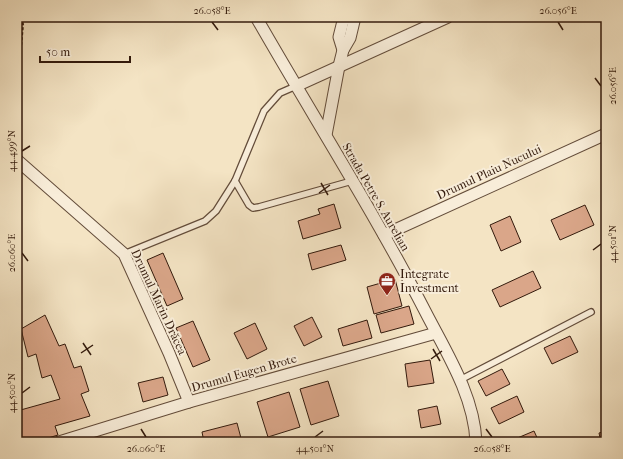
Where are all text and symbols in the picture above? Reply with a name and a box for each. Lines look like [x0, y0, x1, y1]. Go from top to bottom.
text: 26.058°E [193, 5, 231, 17]
text: 26.056°E [539, 5, 577, 17]
scale bar [40, 38, 130, 64]
text: 50 m [46, 45, 70, 59]
text: 26.056°E [607, 67, 619, 105]
text: 44.499°N [6, 130, 18, 172]
street label: Strada Petre S. Aurelian [339, 141, 413, 254]
street label: Drumul Plaiu Nucului [434, 141, 544, 202]
text: 44.501°N [607, 224, 619, 263]
text: 26.060°E [6, 234, 18, 272]
street label: Drumul Marin Drăcea [128, 247, 190, 357]
place label: Integrate Investment [400, 267, 460, 295]
office icon: Integrate Investment [377, 271, 397, 296]
street label: Drumul Eugen Brote [190, 351, 298, 395]
text: 44.500°N [6, 372, 18, 413]
text: 26.060°E [127, 443, 165, 455]
text: 44.501°N [296, 443, 335, 455]
text: 26.058°E [473, 443, 511, 455]

